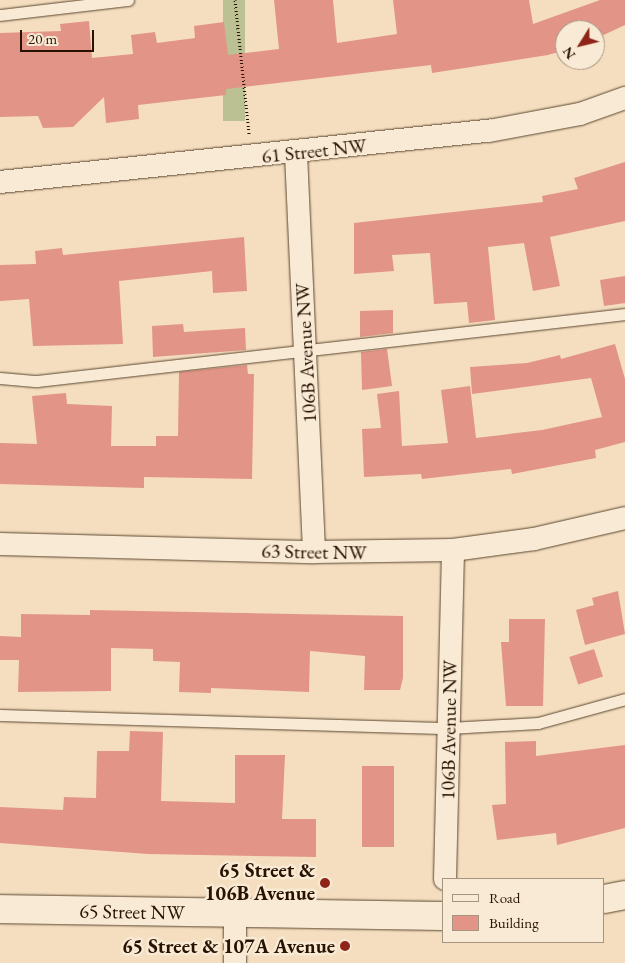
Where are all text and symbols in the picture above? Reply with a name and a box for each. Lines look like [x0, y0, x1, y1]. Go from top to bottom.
scale bar [22, 20, 96, 52]
north arrow [555, 20, 605, 70]
text: 20 m [28, 29, 57, 48]
text: N [558, 43, 579, 63]
street label: 61 Street NW [260, 134, 368, 168]
street label: 106B Avenue NW [290, 282, 322, 424]
street label: 63 Street NW [261, 539, 367, 565]
street label: 106B Avenue NW [436, 660, 462, 800]
place label: 65 Street & 106B Avenue [205, 859, 315, 906]
marker: 65 Street & 106B Avenue [319, 877, 331, 889]
legend [442, 878, 605, 943]
text: Road [489, 888, 520, 907]
street label: 65 Street NW [79, 899, 185, 925]
text: Building [489, 913, 539, 932]
place label: 65 Street & 107A Avenue [122, 934, 335, 958]
marker: 65 Street & 107A Avenue [339, 940, 351, 952]

